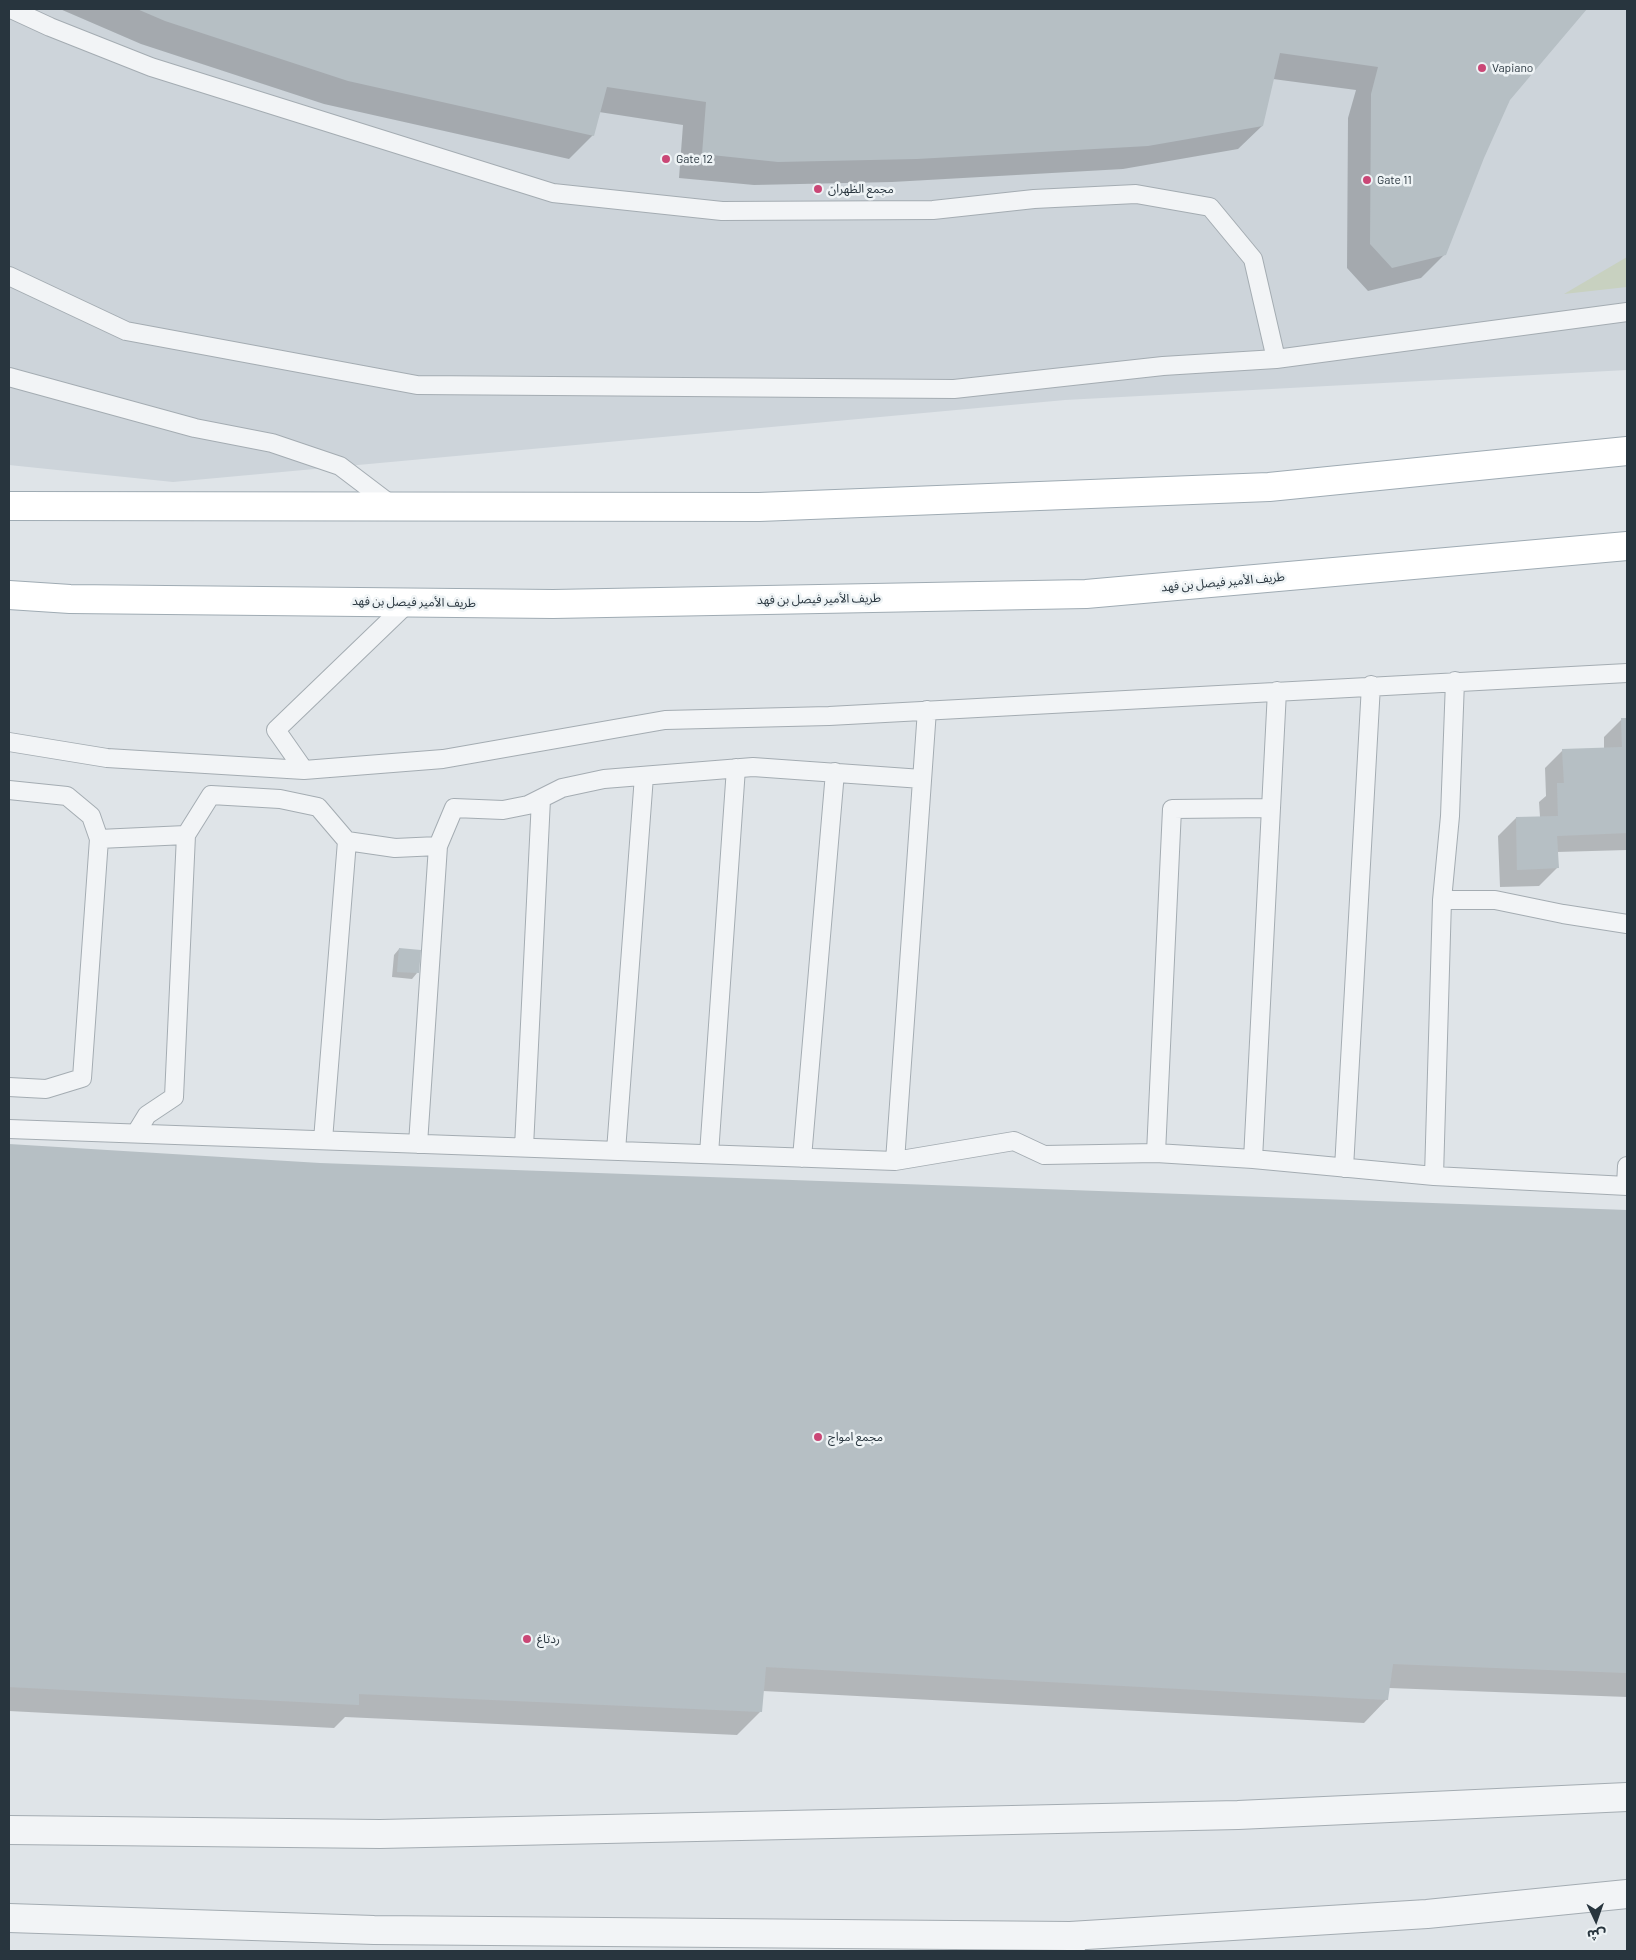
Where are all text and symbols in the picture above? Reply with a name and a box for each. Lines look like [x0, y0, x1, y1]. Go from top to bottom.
place label: Vapiano [1492, 61, 1533, 75]
marker: Vapiano [1476, 62, 1488, 74]
place label: Gate 12 [676, 152, 713, 166]
marker: Gate 12 [660, 153, 672, 165]
place label: Gate 11 [1377, 173, 1412, 187]
marker: Gate 11 [1361, 174, 1373, 186]
place label: مجمع الظهران [828, 182, 894, 196]
marker: مجمع الظهران [812, 183, 824, 195]
street label: طريف الأمير فيصل بن فهد [1161, 569, 1285, 595]
street label: طريف الأمير فيصل بن فهد [757, 591, 881, 607]
street label: طريف الأمير فيصل بن فهد [352, 594, 476, 610]
place label: مجمع امواج [828, 1430, 883, 1444]
marker: مجمع امواج [812, 1431, 824, 1443]
place label: ردتاغ [537, 1632, 560, 1646]
marker: ردتاغ [521, 1633, 533, 1645]
north arrow [1571, 1895, 1621, 1945]
text: ش [1587, 1926, 1607, 1944]

